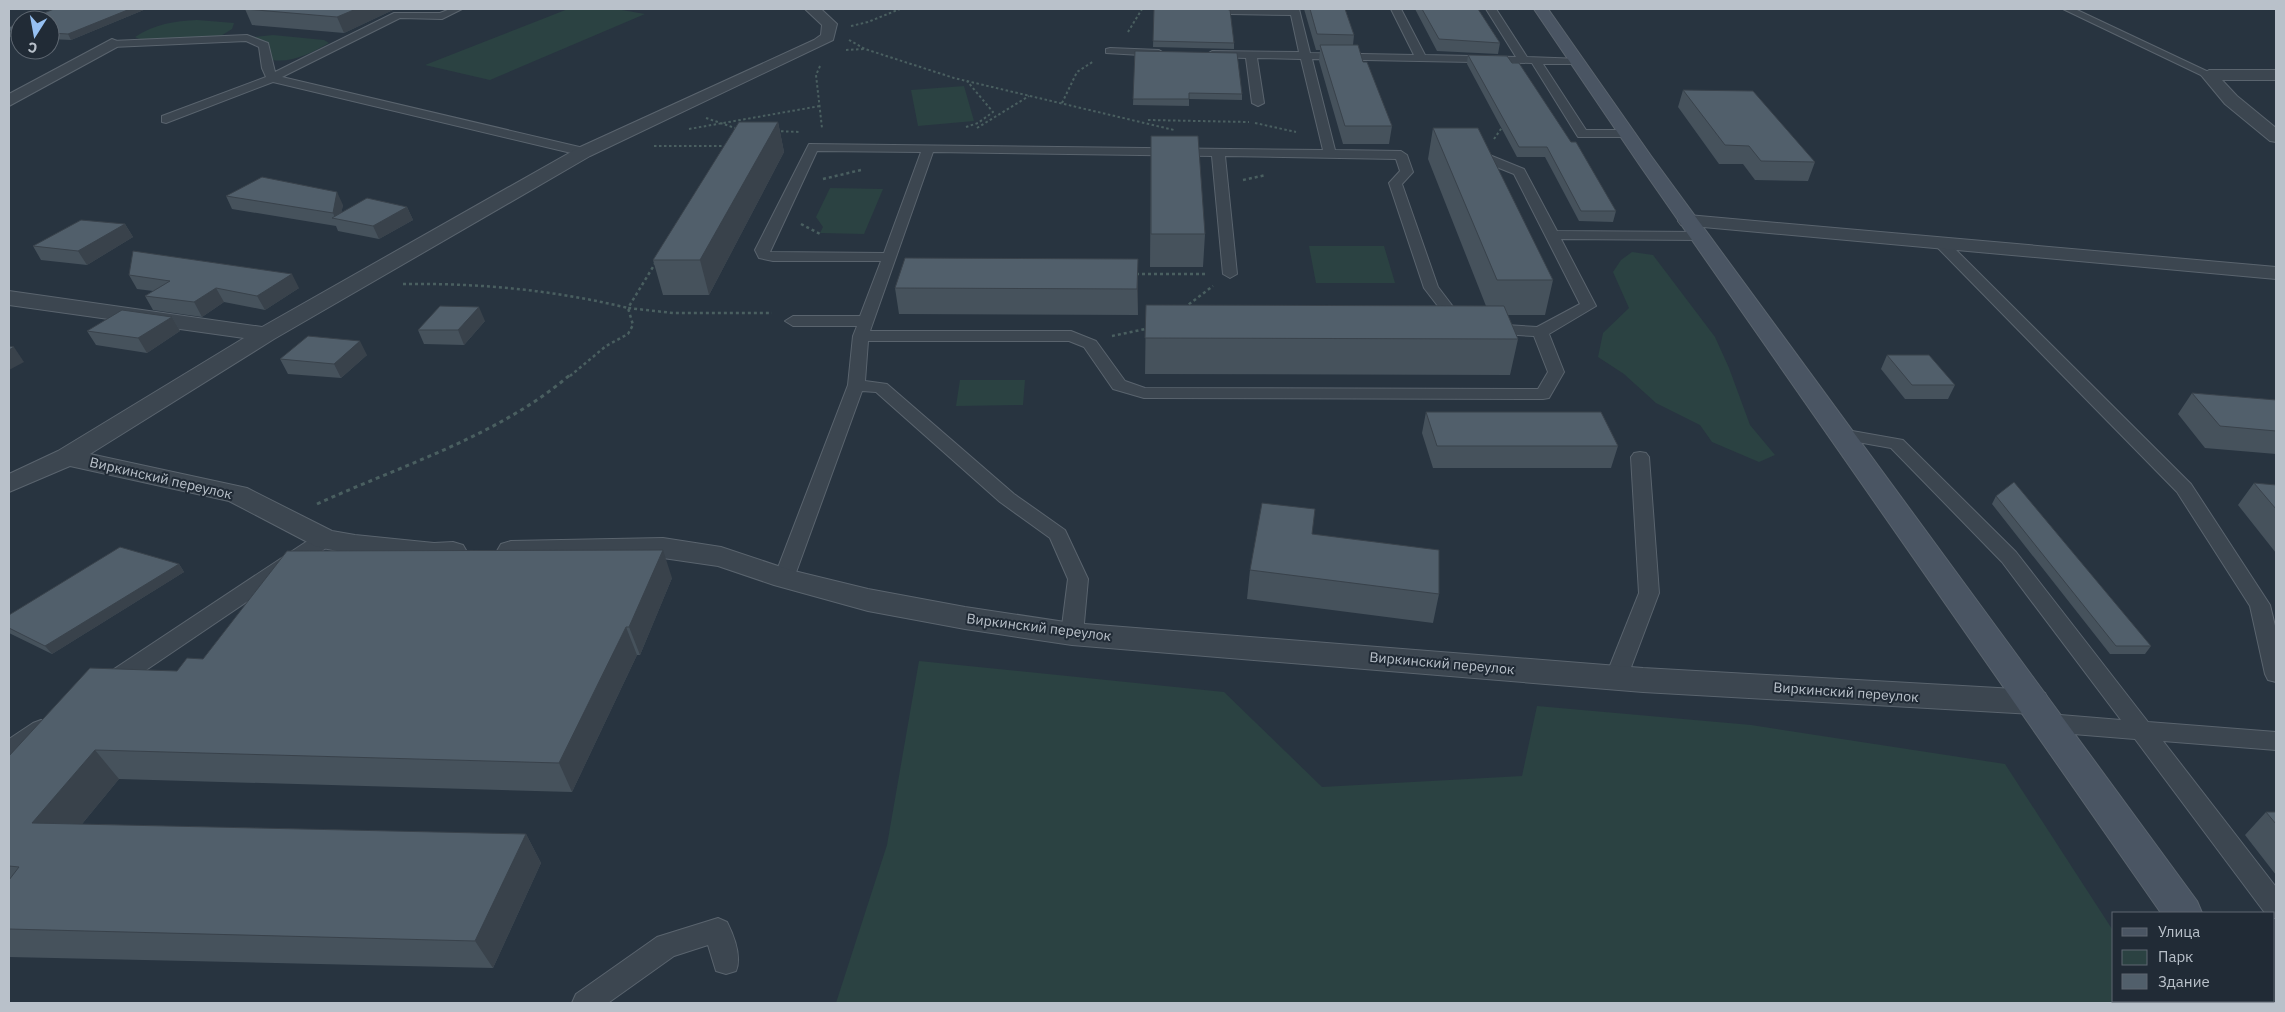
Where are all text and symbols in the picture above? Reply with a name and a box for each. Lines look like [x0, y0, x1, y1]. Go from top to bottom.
north arrow [10, 10, 60, 60]
text: С [26, 38, 39, 57]
street label: Виркинский переулок [88, 453, 234, 503]
street label: Виркинский переулок [966, 609, 1113, 645]
street label: Виркинский переулок [1369, 648, 1516, 678]
street label: Виркинский переулок [1773, 678, 1920, 706]
legend [2112, 912, 2275, 1002]
text: Улица [2158, 922, 2200, 941]
text: Парк [2158, 947, 2193, 966]
text: Здание [2158, 972, 2210, 991]

